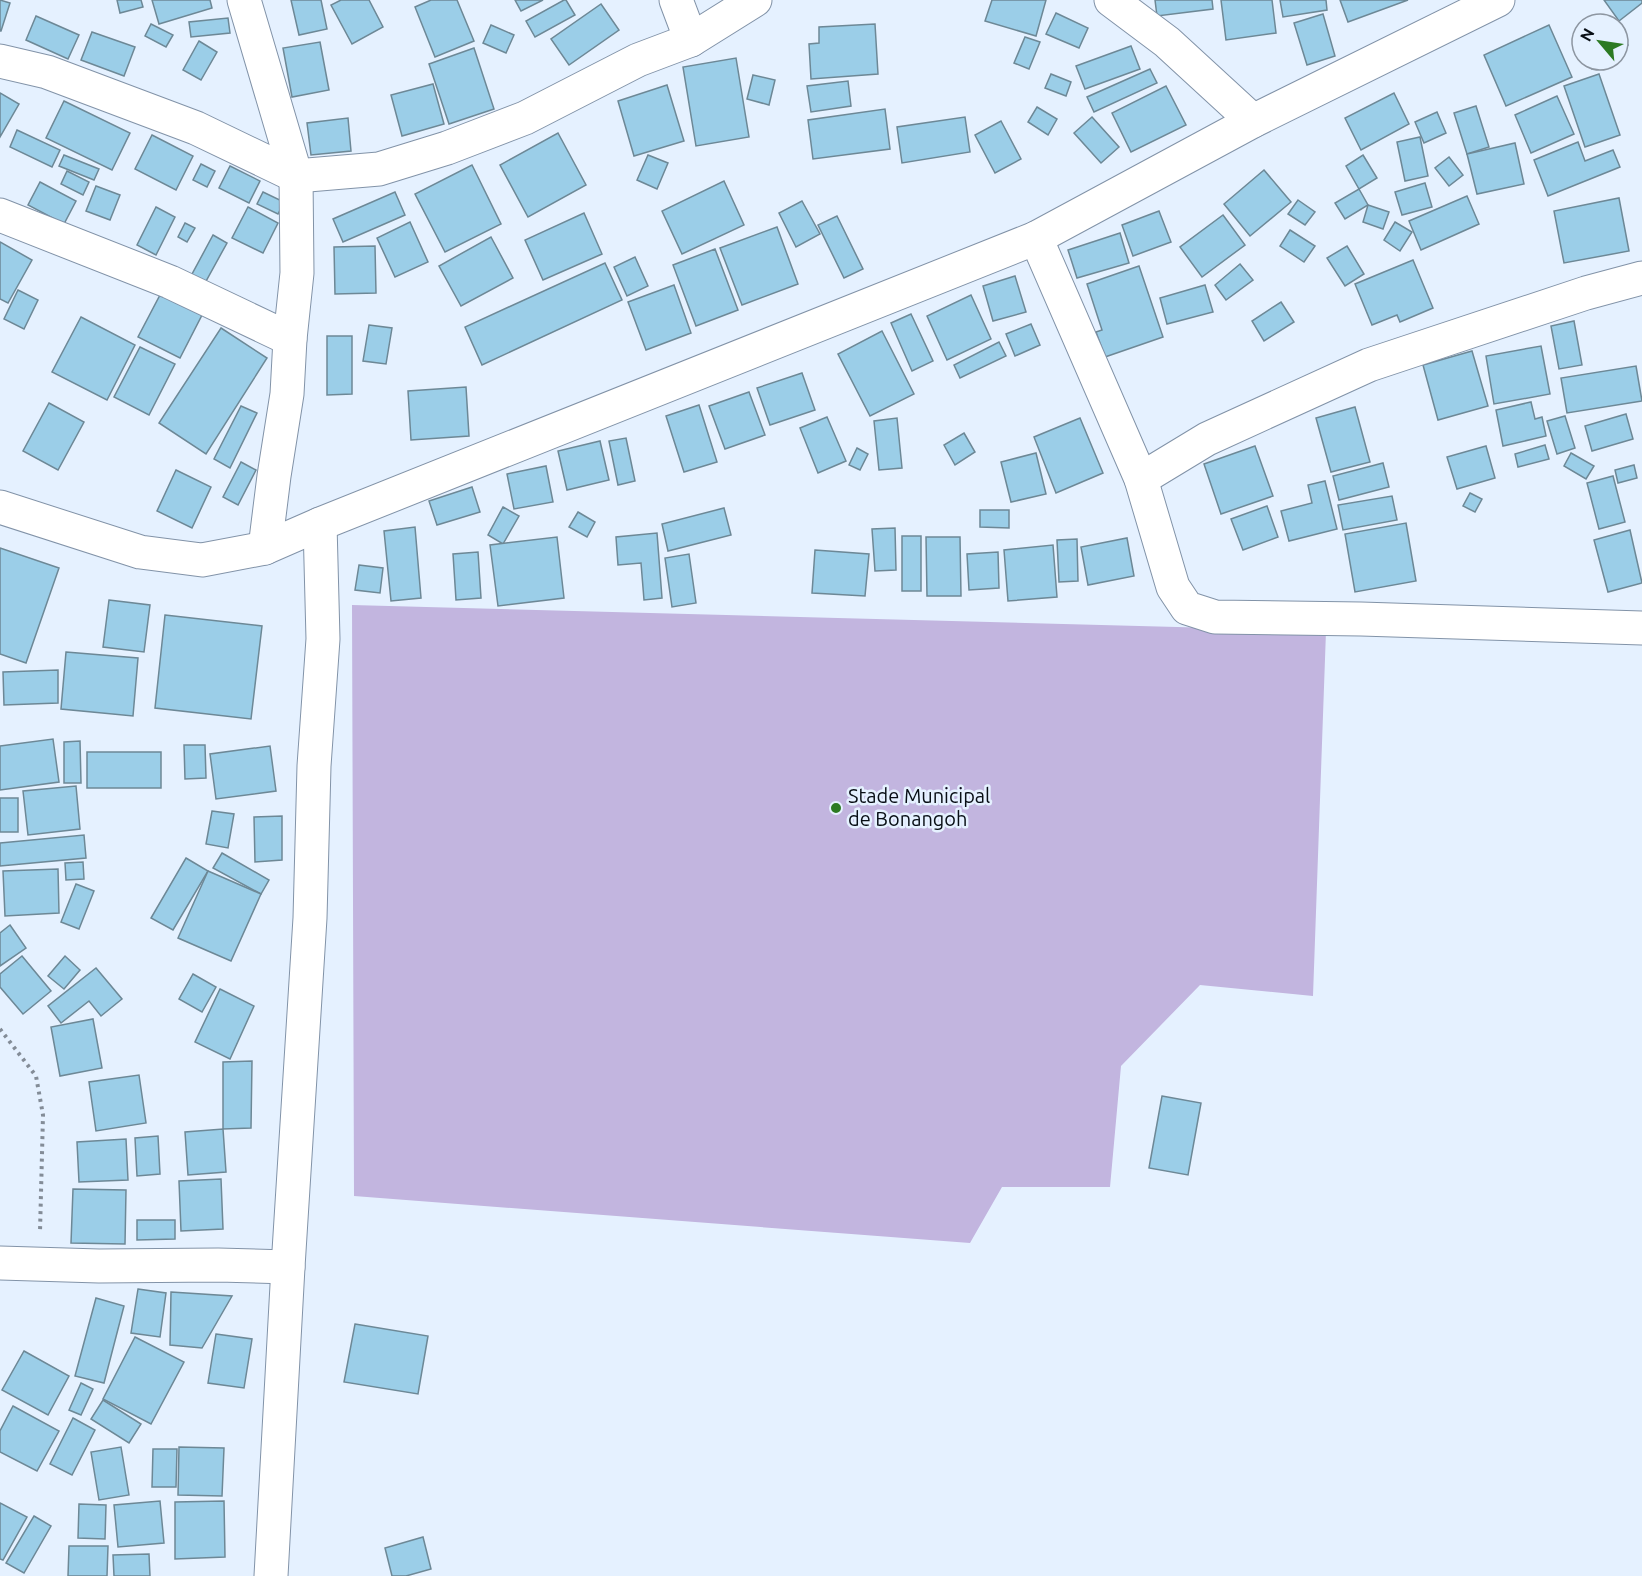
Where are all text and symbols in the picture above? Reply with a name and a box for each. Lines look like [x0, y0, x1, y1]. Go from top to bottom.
north arrow [1570, 12, 1630, 72]
text: N [1576, 25, 1598, 44]
place label: Stade Municipal de Bonangoh [848, 784, 990, 830]
marker: Stade Municipal de Bonangoh [829, 801, 843, 815]

